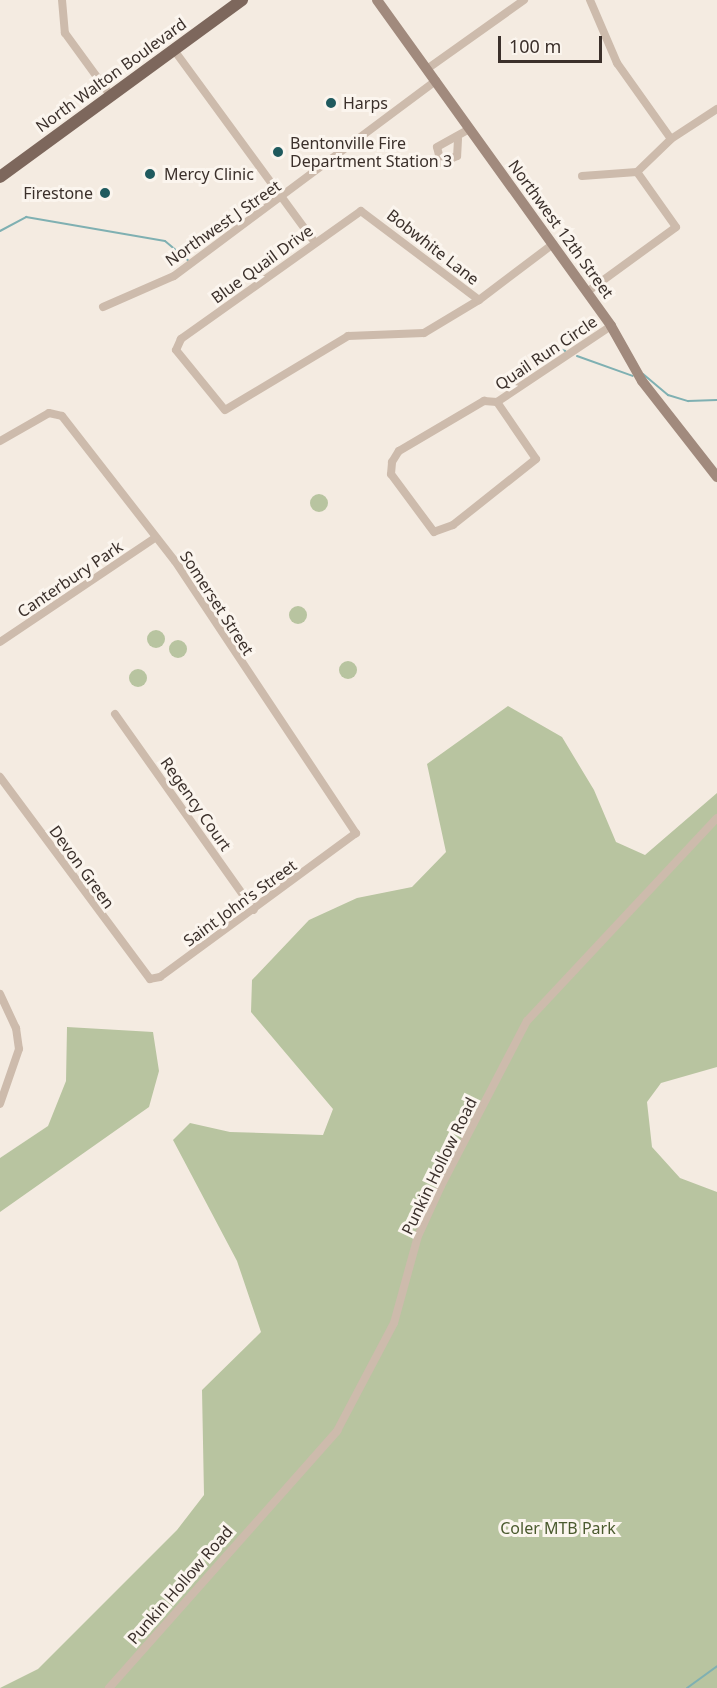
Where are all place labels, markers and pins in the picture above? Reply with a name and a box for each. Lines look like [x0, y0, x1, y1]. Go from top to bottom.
place label: Harps [343, 93, 388, 113]
marker: Harps [324, 96, 338, 110]
place label: Bentonville Fire Department Station 3 [290, 133, 452, 171]
marker: Bentonville Fire Department Station 3 [271, 145, 285, 159]
place label: Mercy Clinic [164, 164, 254, 184]
marker: Mercy Clinic [141, 165, 159, 183]
place label: Firestone [23, 183, 93, 203]
marker: Firestone [98, 186, 112, 200]

